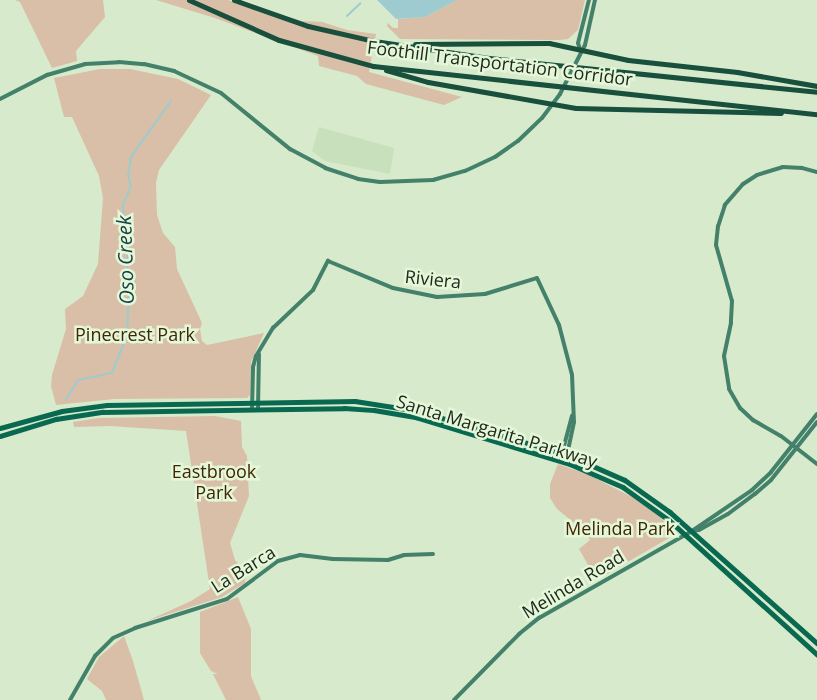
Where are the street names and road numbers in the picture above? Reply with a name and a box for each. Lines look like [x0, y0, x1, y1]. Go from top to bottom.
street label: Foothill Transportation Corridor [366, 36, 634, 90]
street label: Riviera [404, 265, 462, 293]
street label: Santa Margarita Parkway [394, 390, 600, 472]
street label: La Barca [207, 541, 279, 597]
street label: Melinda Road [518, 545, 628, 623]

